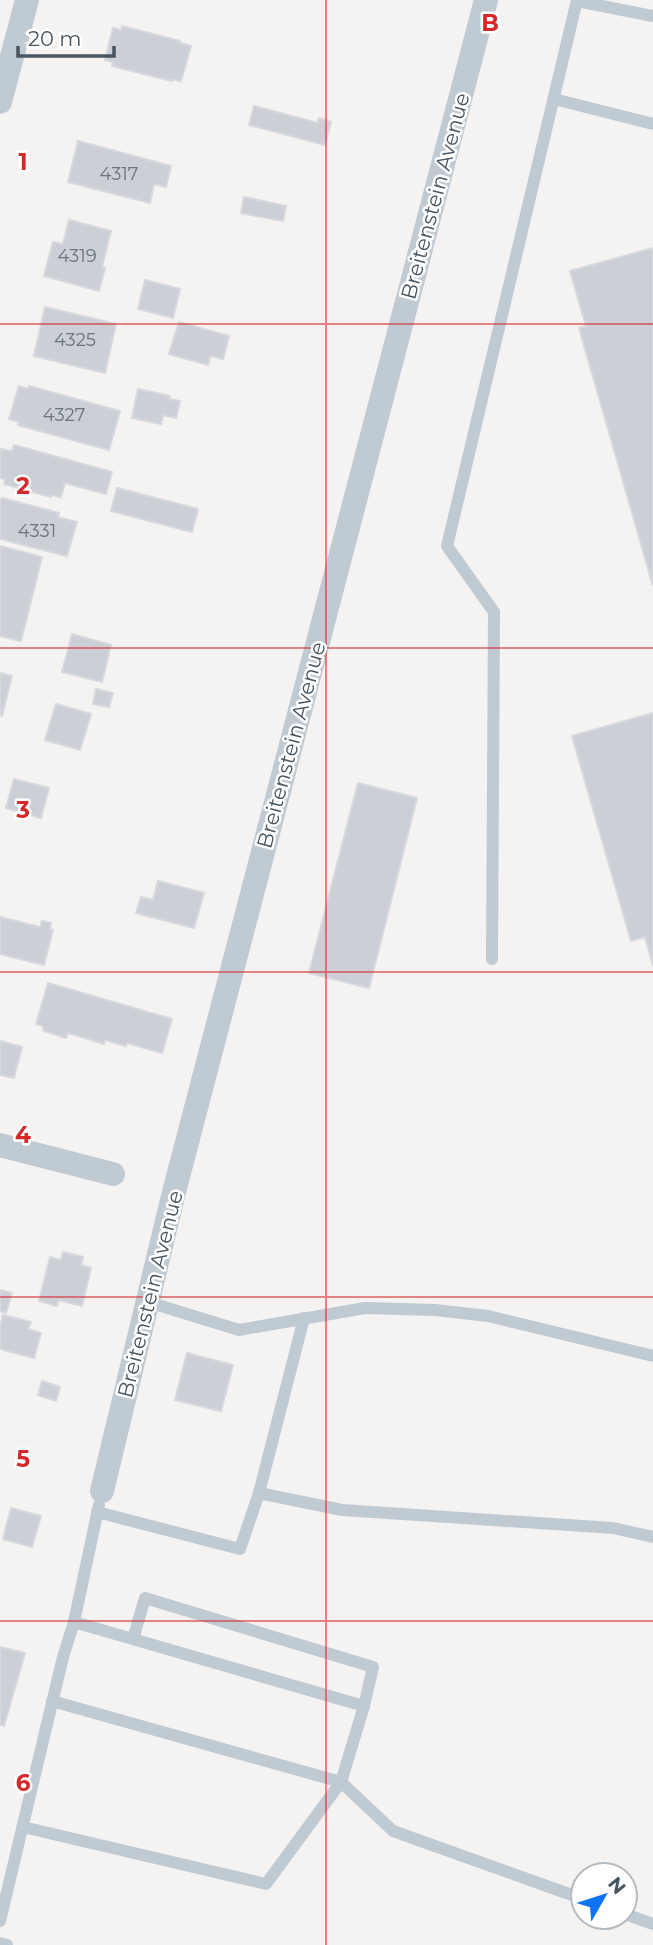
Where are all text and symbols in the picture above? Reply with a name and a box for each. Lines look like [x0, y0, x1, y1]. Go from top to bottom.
text: B [481, 9, 499, 37]
scale bar [18, 14, 114, 58]
text: 20 m [28, 26, 82, 51]
street label: Breitenstein Avenue [395, 90, 475, 302]
text: 1 [18, 148, 28, 176]
house number: 4317 [100, 163, 138, 185]
house number: 4319 [57, 245, 97, 267]
house number: 4325 [54, 329, 96, 351]
house number: 4327 [43, 404, 85, 426]
text: 2 [16, 472, 30, 500]
house number: 4331 [18, 520, 56, 542]
street label: Breitenstein Avenue [251, 639, 331, 851]
text: 3 [15, 796, 30, 824]
text: 4 [15, 1121, 31, 1149]
street label: Breitenstein Avenue [112, 1188, 188, 1400]
text: 5 [16, 1445, 30, 1473]
text: 6 [16, 1769, 31, 1797]
north arrow [569, 1861, 639, 1931]
text: N [603, 1872, 631, 1899]

